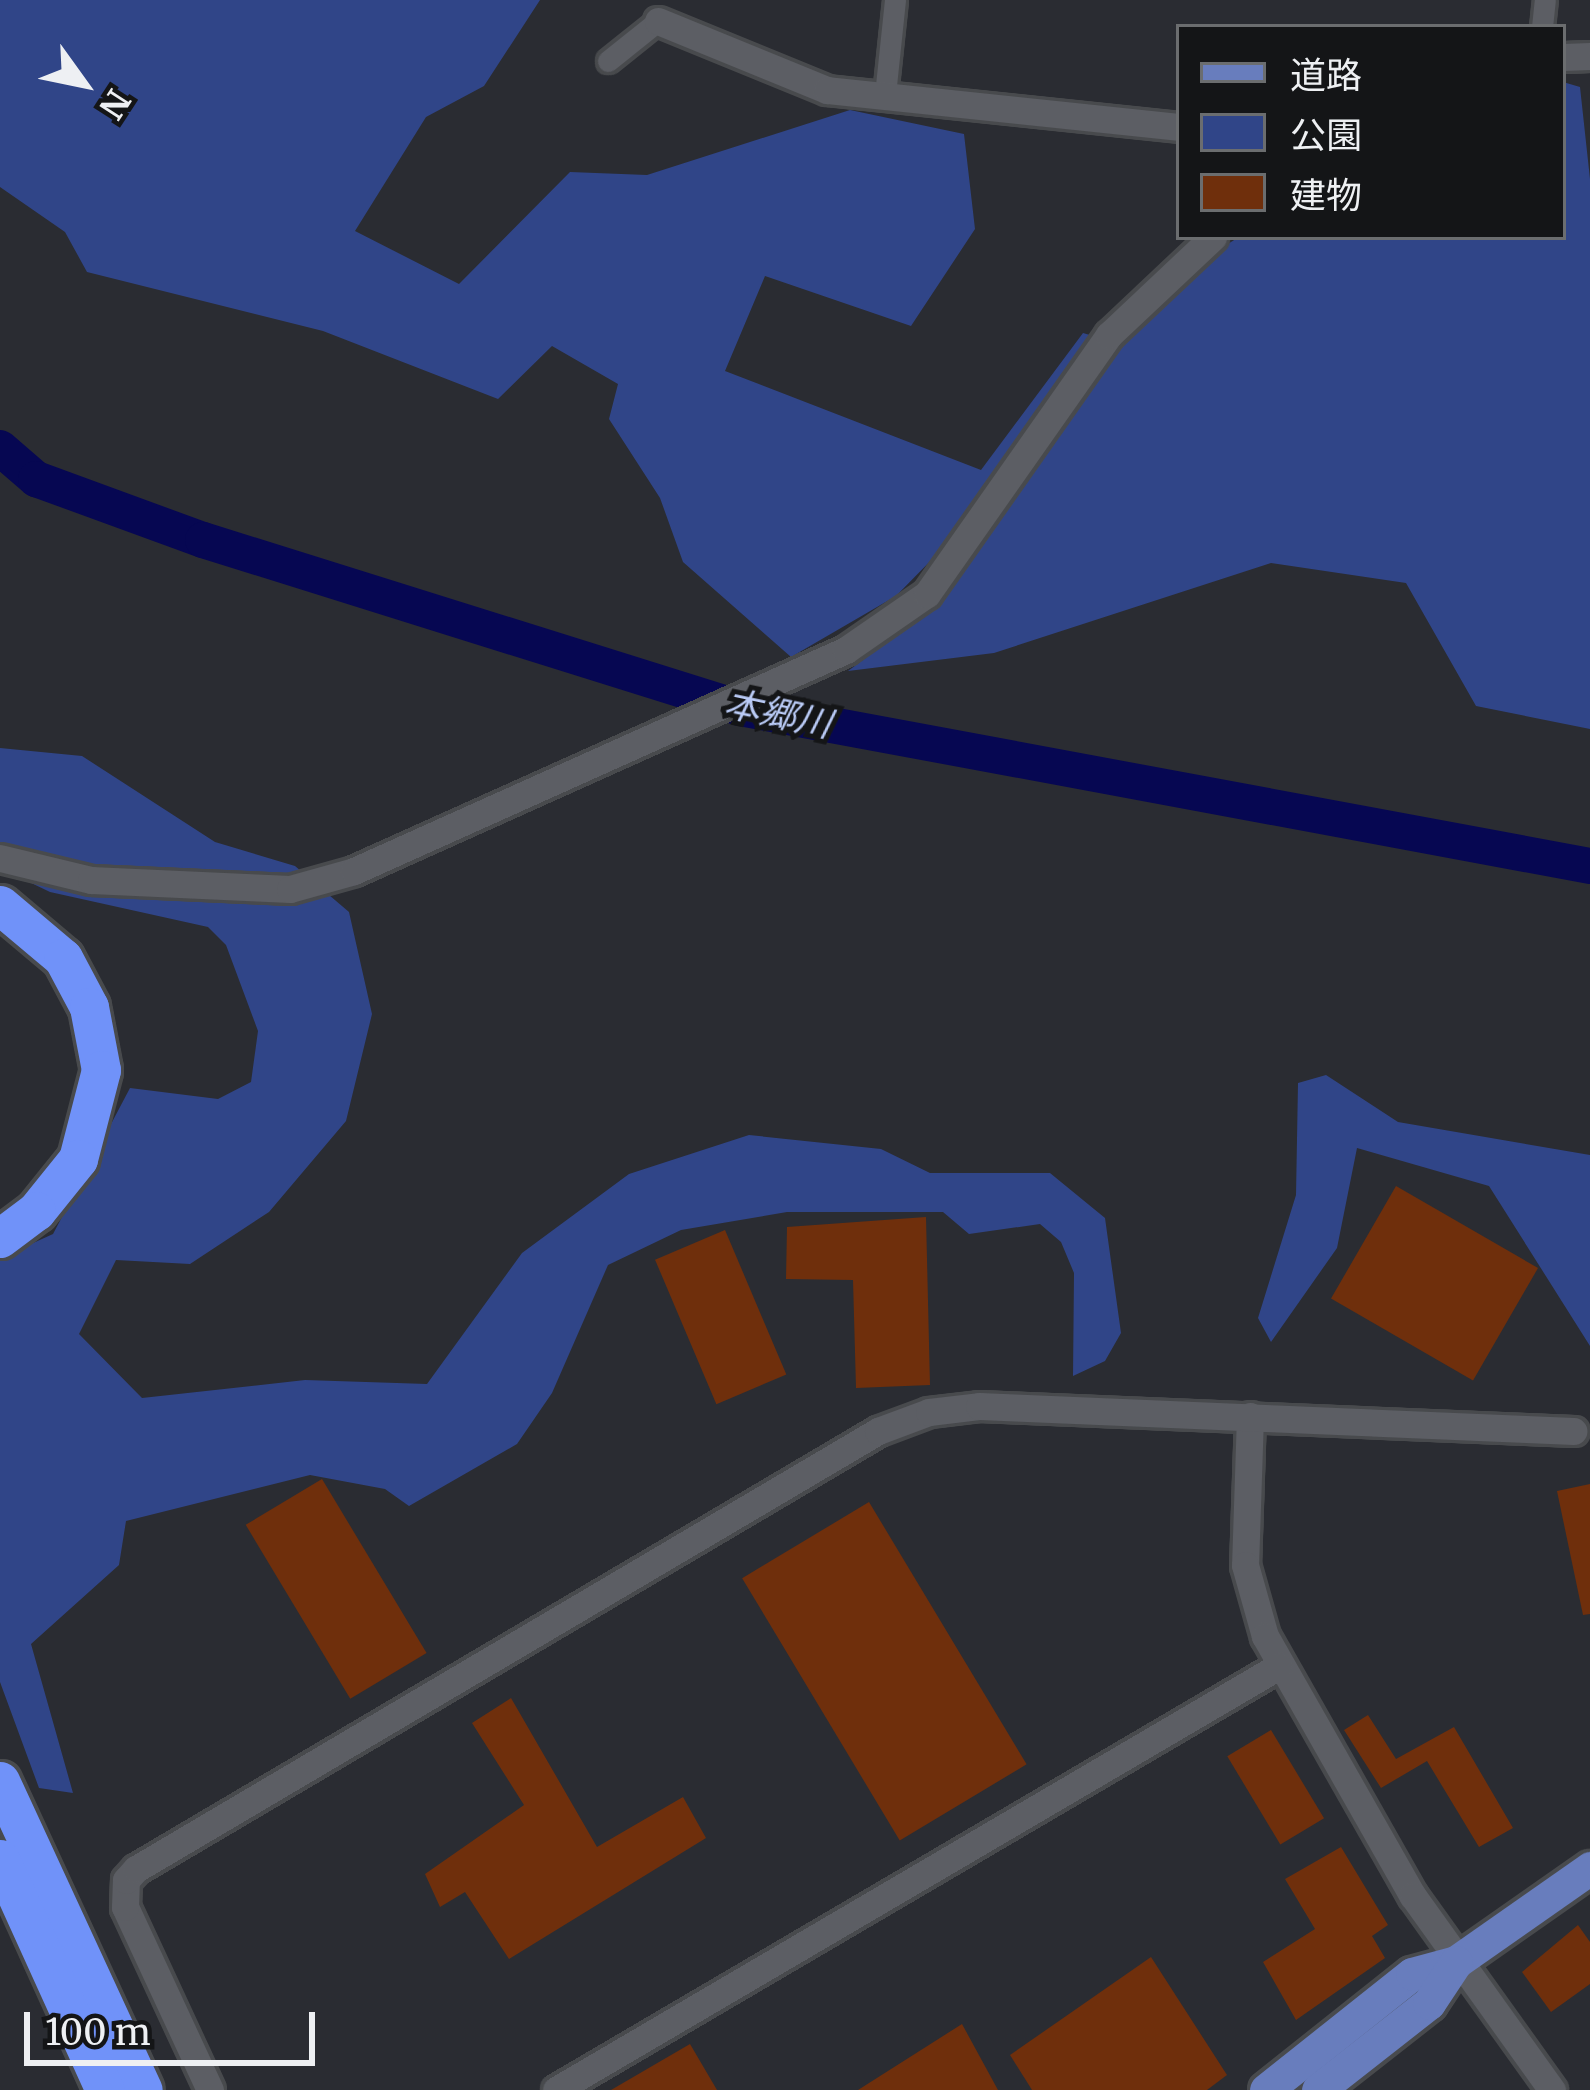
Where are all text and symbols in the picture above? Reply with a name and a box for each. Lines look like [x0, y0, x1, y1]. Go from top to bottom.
north arrow [24, 24, 144, 144]
legend [1176, 24, 1566, 240]
text: 道路 [1290, 53, 1362, 98]
text: N [90, 82, 139, 126]
text: 公園 [1290, 113, 1362, 158]
text: 建物 [1290, 173, 1362, 218]
water label: 本郷川 [721, 682, 835, 746]
scale bar [30, 1988, 321, 2062]
text: 100 m [45, 2010, 151, 2055]

